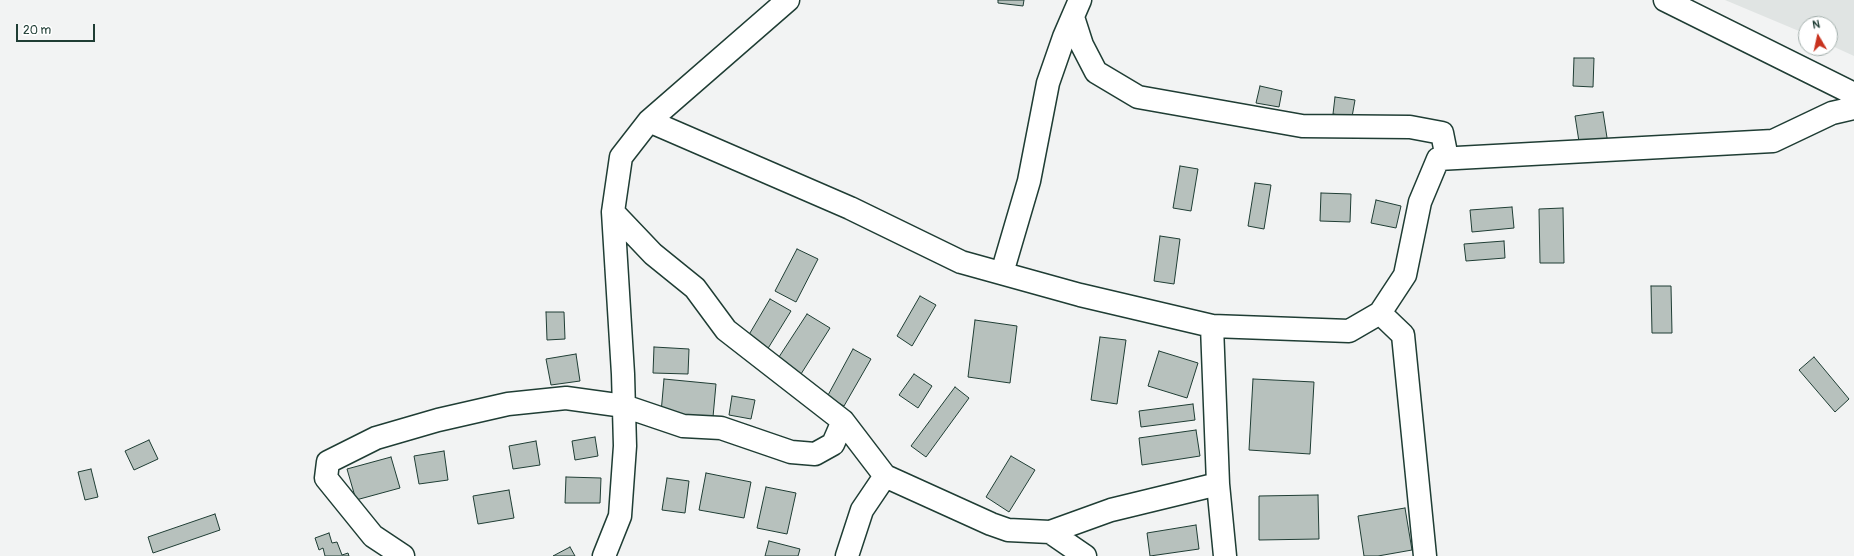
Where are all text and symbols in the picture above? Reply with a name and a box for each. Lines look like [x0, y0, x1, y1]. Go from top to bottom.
scale bar [18, 16, 97, 42]
north arrow [1798, 16, 1838, 56]
text: N [1812, 18, 1821, 32]
text: 20 m [23, 23, 51, 38]

